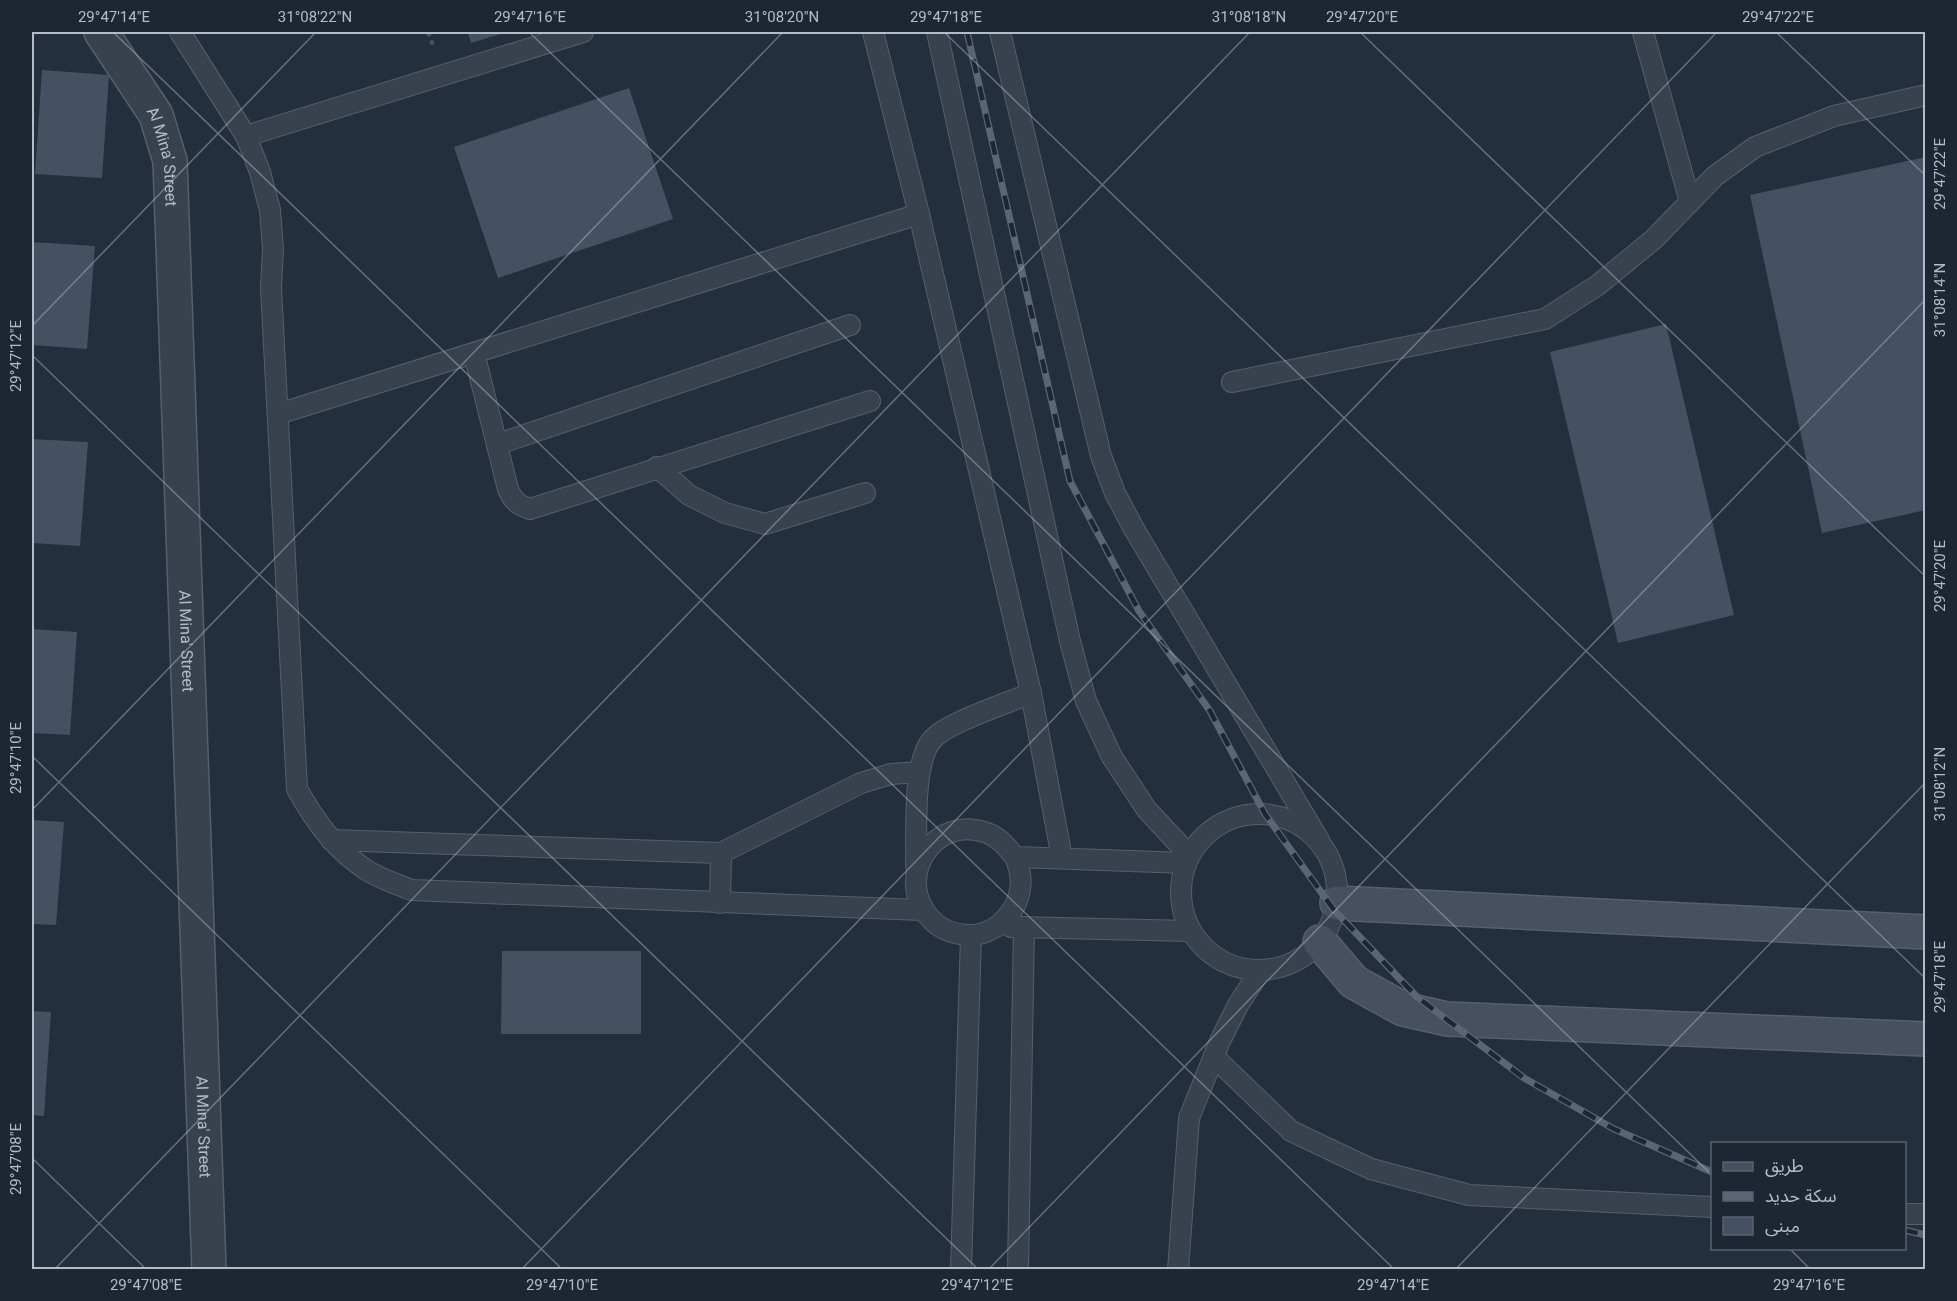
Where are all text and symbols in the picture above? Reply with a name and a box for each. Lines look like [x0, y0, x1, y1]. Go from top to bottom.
text: 29°47'14"E [78, 8, 151, 26]
text: 31°08'22"N [278, 8, 352, 26]
text: 29°47'16"E [494, 8, 567, 26]
text: 31°08'20"N [745, 8, 819, 26]
text: 29°47'18"E [910, 8, 983, 26]
text: 31°08'18"N [1212, 8, 1286, 26]
text: 29°47'20"E [1326, 8, 1399, 26]
text: 29°47'22"E [1742, 8, 1815, 26]
street label: Al Mina' Street [143, 103, 181, 207]
text: 29°47'22"E [1931, 137, 1949, 210]
text: 31°08'14"N [1931, 263, 1949, 337]
text: 29°47'12"E [7, 319, 25, 392]
text: 29°47'20"E [1931, 539, 1949, 612]
street label: Al Mina' Street [176, 590, 198, 692]
text: 29°47'10"E [7, 721, 25, 794]
text: 31°08'12"N [1931, 747, 1949, 821]
text: 29°47'18"E [1931, 940, 1949, 1013]
street label: Al Mina' Street [193, 1075, 215, 1178]
text: 29°47'08"E [7, 1122, 25, 1195]
legend [1711, 1142, 1906, 1250]
text: طريق [1765, 1155, 1804, 1177]
text: سكة حديد [1765, 1185, 1837, 1206]
text: مبنى [1765, 1215, 1800, 1237]
text: 29°47'08"E [110, 1276, 183, 1294]
text: 29°47'10"E [526, 1276, 599, 1294]
text: 29°47'12"E [941, 1276, 1014, 1294]
text: 29°47'14"E [1357, 1276, 1430, 1294]
text: 29°47'16"E [1773, 1276, 1846, 1294]

